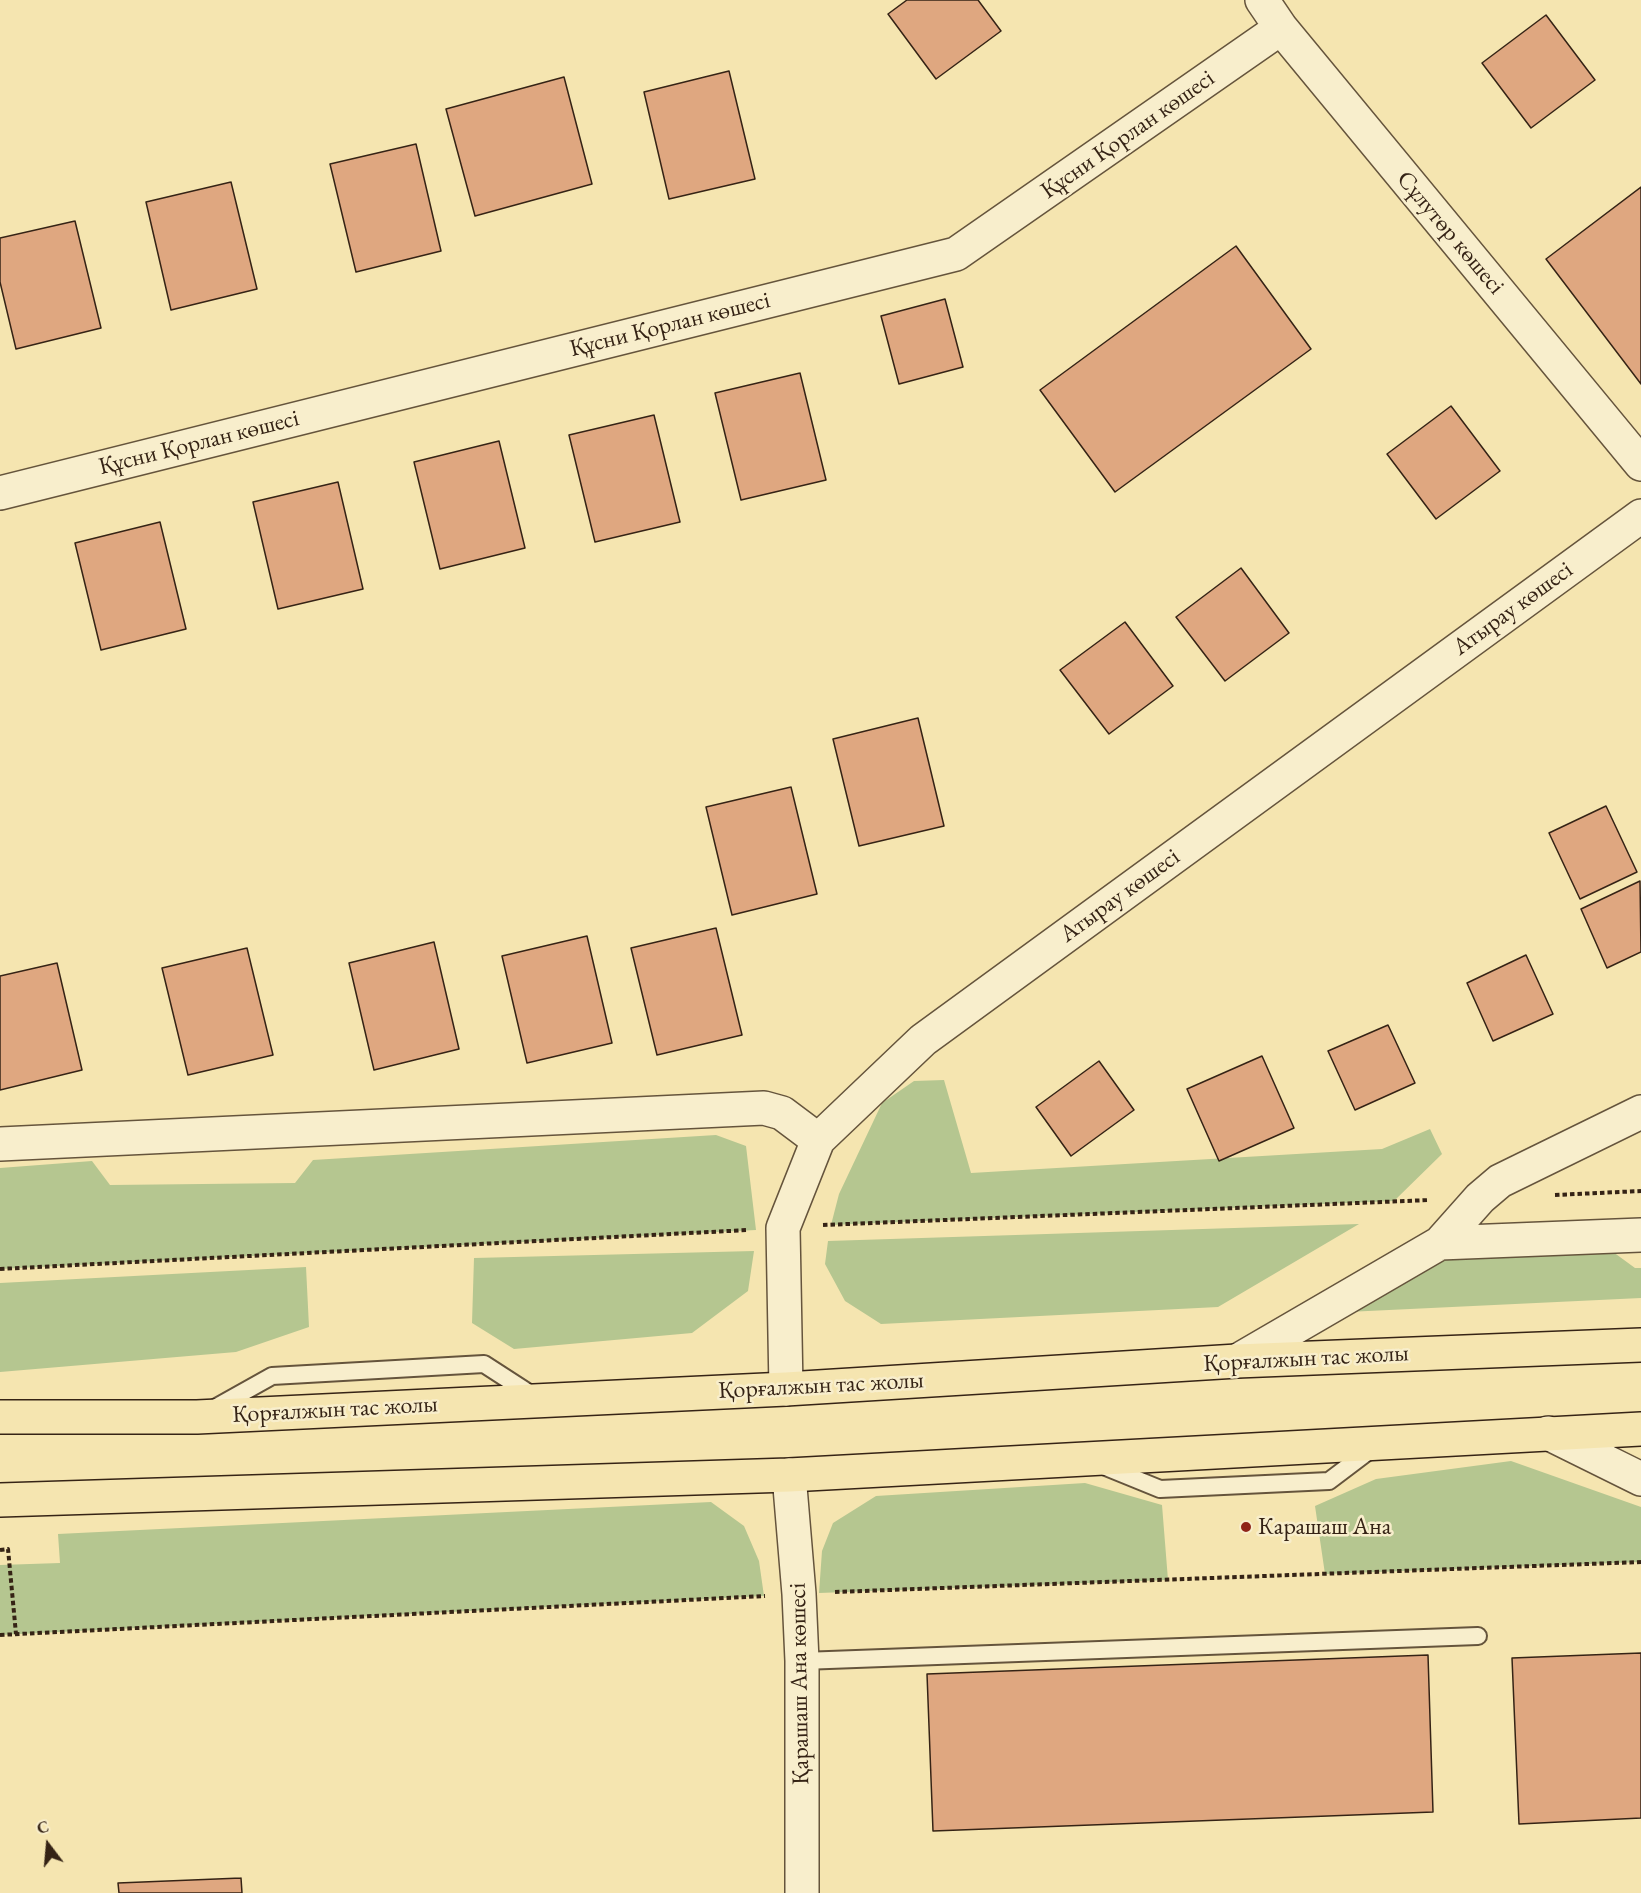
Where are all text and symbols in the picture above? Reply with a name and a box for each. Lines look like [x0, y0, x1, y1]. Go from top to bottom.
street label: Құсни Қорлан көшесі [1036, 64, 1220, 206]
street label: Сұлутөр көшесі [1390, 165, 1510, 301]
street label: Құсни Қорлан көшесі [567, 286, 773, 364]
street label: Құсни Қорлан көшесі [96, 404, 302, 482]
street label: Атырау көшесі [1447, 556, 1579, 662]
street label: Атырау көшесі [1054, 843, 1186, 949]
street label: Қорғалжын тас жолы [1202, 1339, 1410, 1379]
street label: Қорғалжын тас жолы [717, 1366, 925, 1406]
street label: Қорғалжын тас жолы [231, 1390, 439, 1430]
place label: Карашаш Ана [1258, 1513, 1391, 1541]
marker: Карашаш Ана [1239, 1520, 1253, 1534]
street label: Қарашаш Ана көшесі [784, 1583, 816, 1785]
north arrow [18, 1815, 78, 1875]
text: С [35, 1816, 51, 1839]

